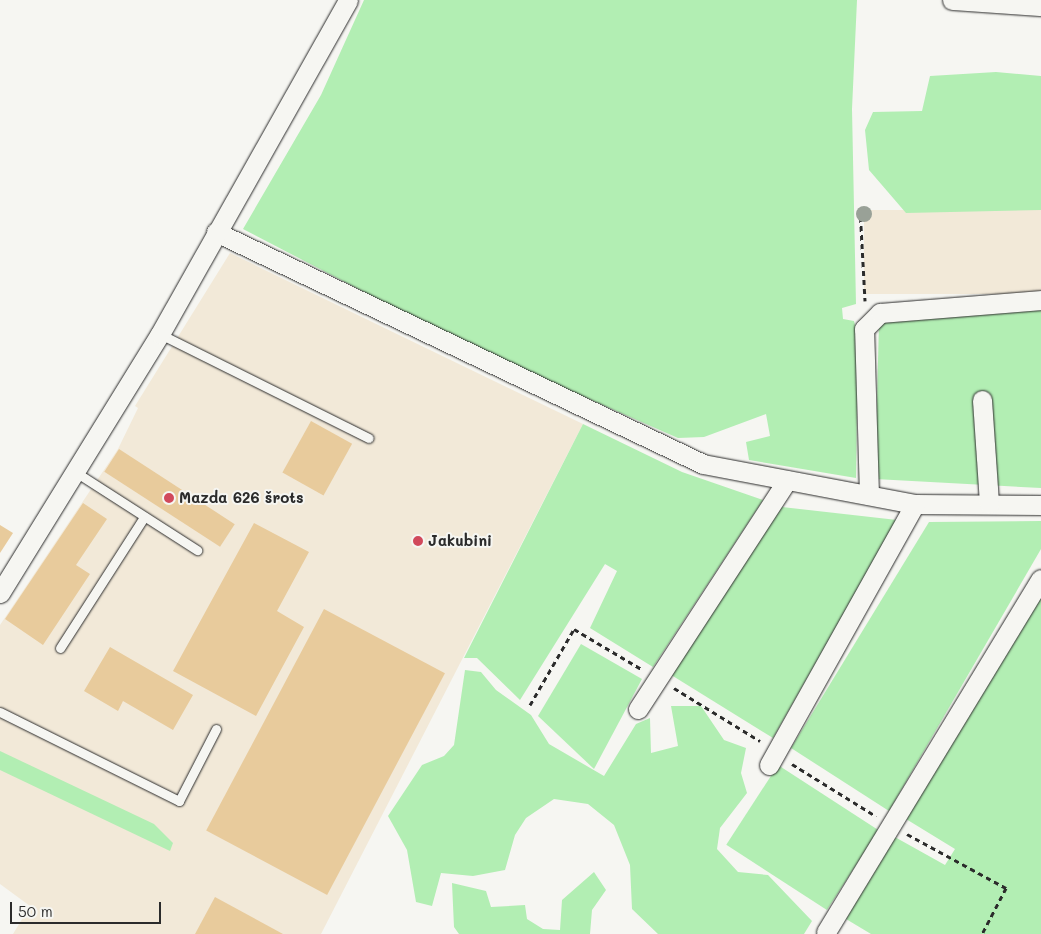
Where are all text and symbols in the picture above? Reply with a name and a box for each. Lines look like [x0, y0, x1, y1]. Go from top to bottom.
place label: Mazda 626 šrots [179, 489, 304, 507]
marker: Mazda 626 šrots [163, 492, 175, 504]
place label: Jakubini [428, 532, 492, 550]
marker: Jakubini [412, 535, 424, 547]
scale bar [12, 892, 164, 924]
text: 50 m [18, 901, 53, 921]

